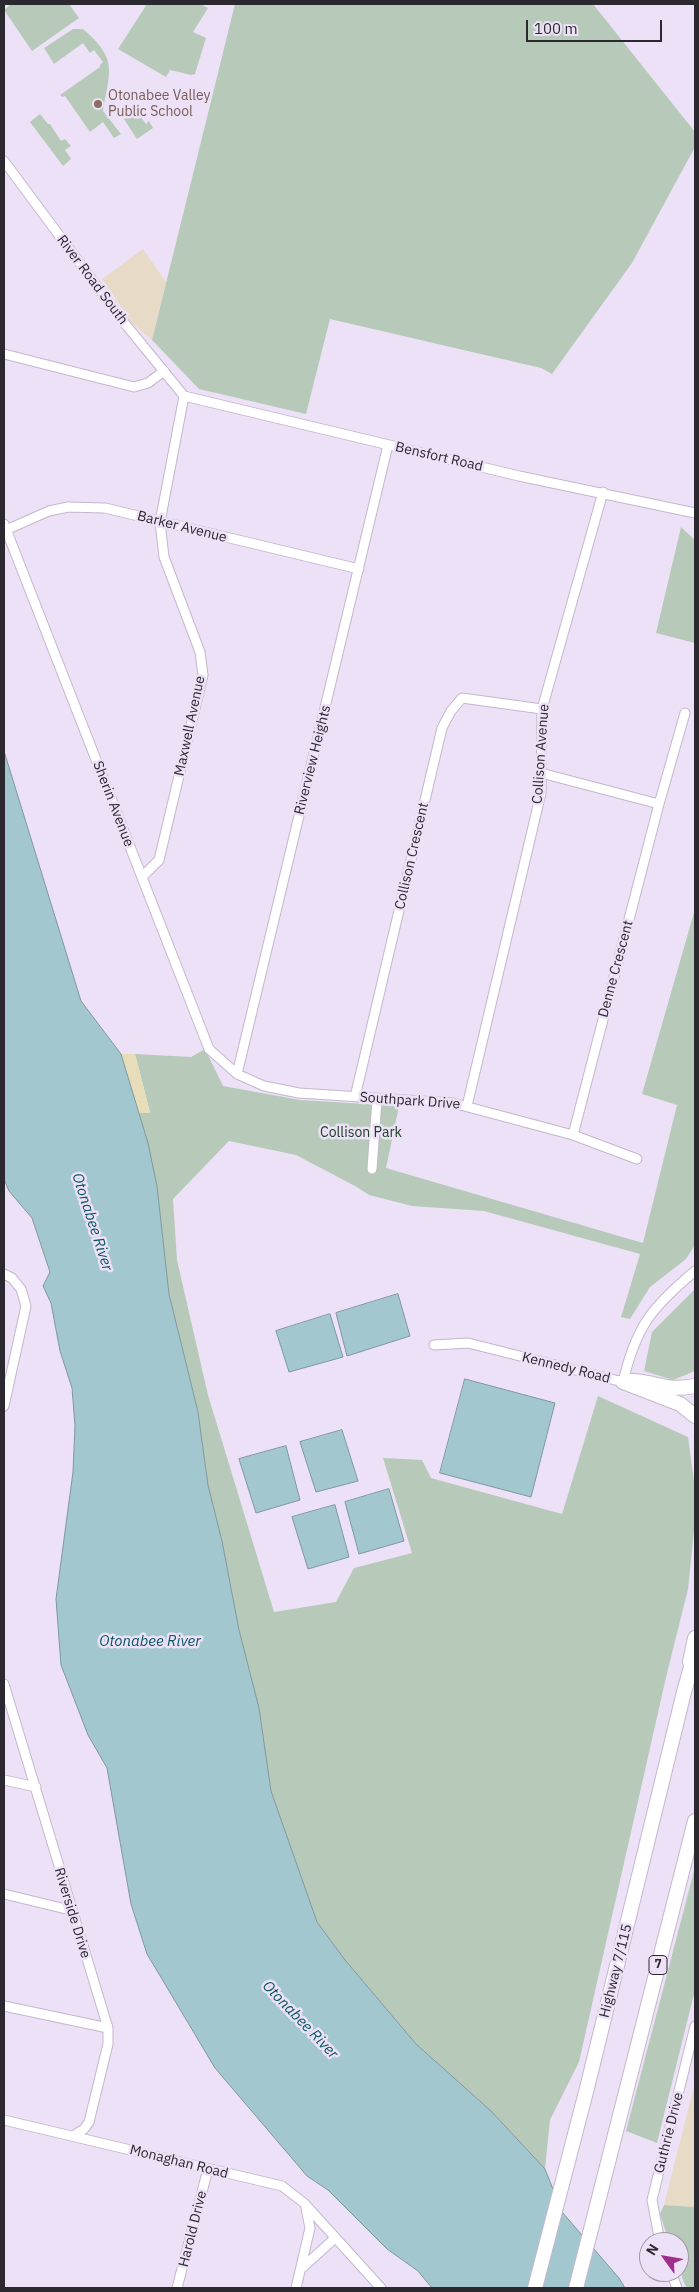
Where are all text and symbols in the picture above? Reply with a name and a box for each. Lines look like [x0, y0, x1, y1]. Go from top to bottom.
scale bar [529, 10, 665, 42]
text: 100 m [534, 19, 578, 38]
place label: Otonabee Valley Public School [108, 88, 211, 120]
marker: Otonabee Valley Public School [92, 98, 104, 110]
street label: River Road South [53, 232, 131, 328]
street label: Bensfort Road [394, 439, 484, 475]
street label: Barker Avenue [135, 508, 229, 546]
street label: Maxwell Avenue [171, 674, 209, 778]
street label: Riverview Heights [291, 703, 335, 817]
street label: Collison Avenue [529, 703, 553, 805]
street label: Sherin Avenue [89, 759, 137, 849]
street label: Collison Crescent [392, 801, 432, 911]
street label: Denne Crescent [595, 919, 637, 1019]
street label: Southpark Drive [359, 1089, 461, 1113]
park label: Collison Park [320, 1125, 402, 1141]
water label: Otonabee River [68, 1171, 116, 1273]
street label: Kennedy Road [520, 1349, 612, 1387]
water label: Otonabee River [99, 1633, 201, 1651]
street label: Riverside Drive [50, 1866, 94, 1960]
street label: Highway 7/115 [596, 1922, 636, 2020]
road number: 7 [649, 1956, 667, 1974]
water label: Otonabee River [258, 1977, 342, 2063]
street label: Guthrie Drive [651, 2091, 687, 2175]
street label: Monaghan Road [128, 2142, 230, 2182]
street label: Harold Drive [175, 2189, 211, 2269]
north arrow [639, 2232, 689, 2282]
text: N [642, 2241, 662, 2259]

